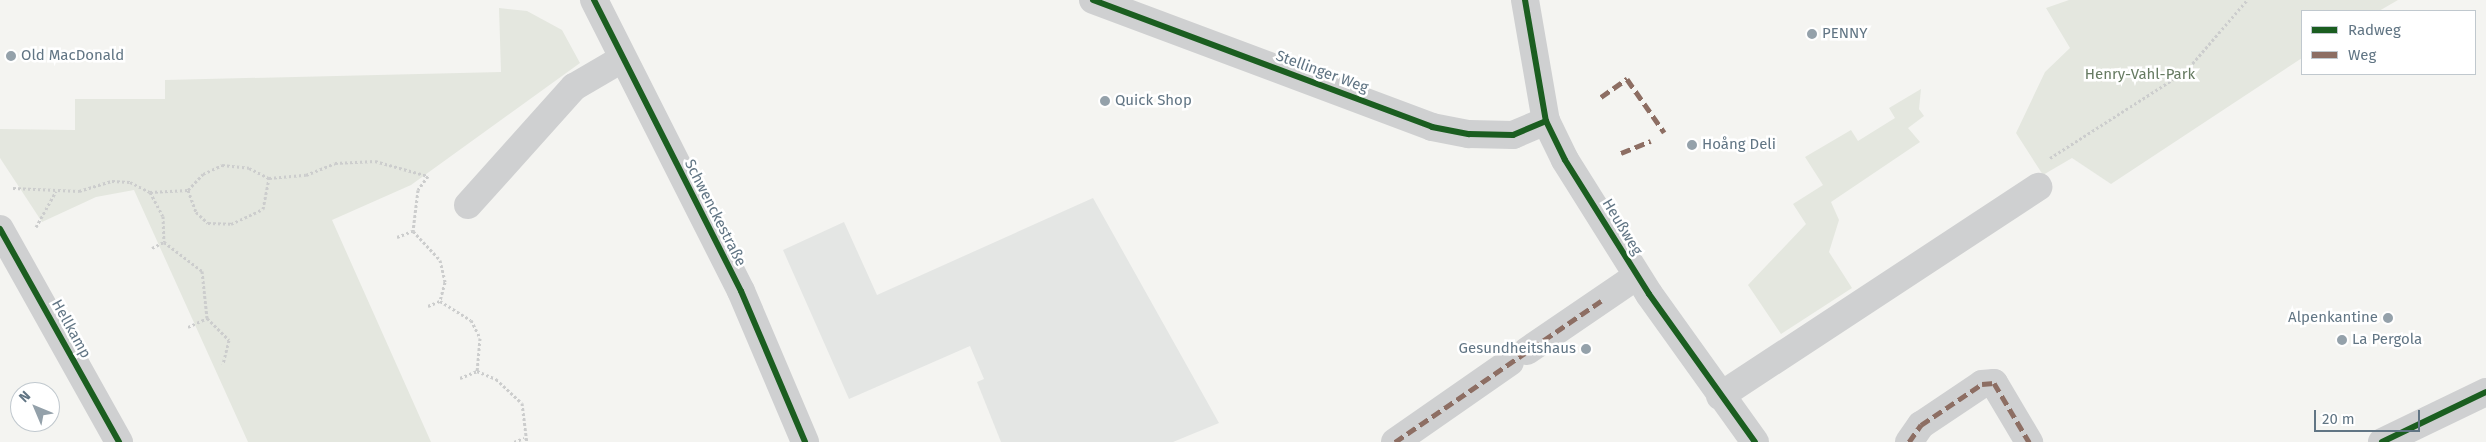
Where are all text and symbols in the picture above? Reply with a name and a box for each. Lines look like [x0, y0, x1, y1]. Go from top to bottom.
legend [2301, 10, 2476, 75]
text: Radweg [2348, 21, 2401, 39]
place label: PENNY [1822, 25, 1867, 43]
marker: PENNY [1806, 28, 1818, 40]
text: Weg [2348, 46, 2376, 64]
place label: Old MacDonald [21, 47, 124, 65]
street label: Stellinger Weg [1273, 47, 1371, 97]
marker: Old MacDonald [5, 50, 17, 62]
park label: Henry-Vahl-Park [2085, 66, 2195, 84]
place label: Quick Shop [1115, 92, 1192, 110]
marker: Quick Shop [1099, 95, 1111, 107]
place label: Hoång Deli [1702, 136, 1776, 154]
marker: Hoång Deli [1686, 139, 1698, 151]
street label: Schwenckestraße [680, 156, 750, 270]
street label: Heußweg [1598, 195, 1646, 259]
street label: Hellkamp [47, 296, 95, 362]
place label: Alpenkantine [2288, 309, 2378, 327]
marker: Alpenkantine [2382, 312, 2394, 324]
place label: La Pergola [2352, 331, 2422, 349]
marker: La Pergola [2336, 334, 2348, 346]
place label: Gesundheitshaus [1459, 340, 1576, 358]
marker: Gesundheitshaus [1580, 343, 1592, 355]
north arrow [10, 382, 60, 432]
text: N [15, 387, 34, 406]
scale bar [2316, 400, 2422, 432]
text: 20 m [2322, 410, 2355, 428]

